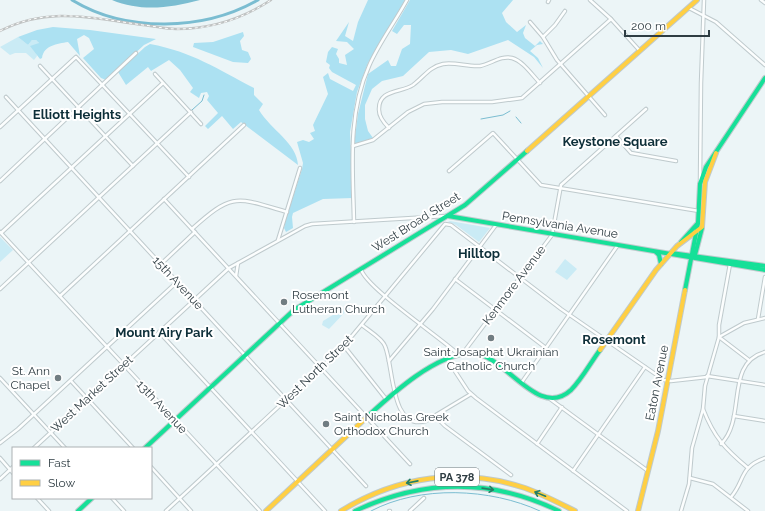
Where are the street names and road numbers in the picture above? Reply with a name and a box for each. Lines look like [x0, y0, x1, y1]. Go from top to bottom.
street label: West Broad Street [369, 189, 463, 255]
street label: Pennsylvania Avenue [501, 209, 619, 241]
street label: Kenmore Avenue [480, 243, 548, 327]
street label: 15th Avenue [150, 254, 206, 312]
street label: West North Street [274, 332, 356, 412]
street label: Eaton Avenue [643, 344, 671, 422]
street label: West Market Street [48, 353, 136, 435]
street label: 13th Avenue [134, 378, 190, 436]
road number: PA 378 [435, 468, 479, 486]

